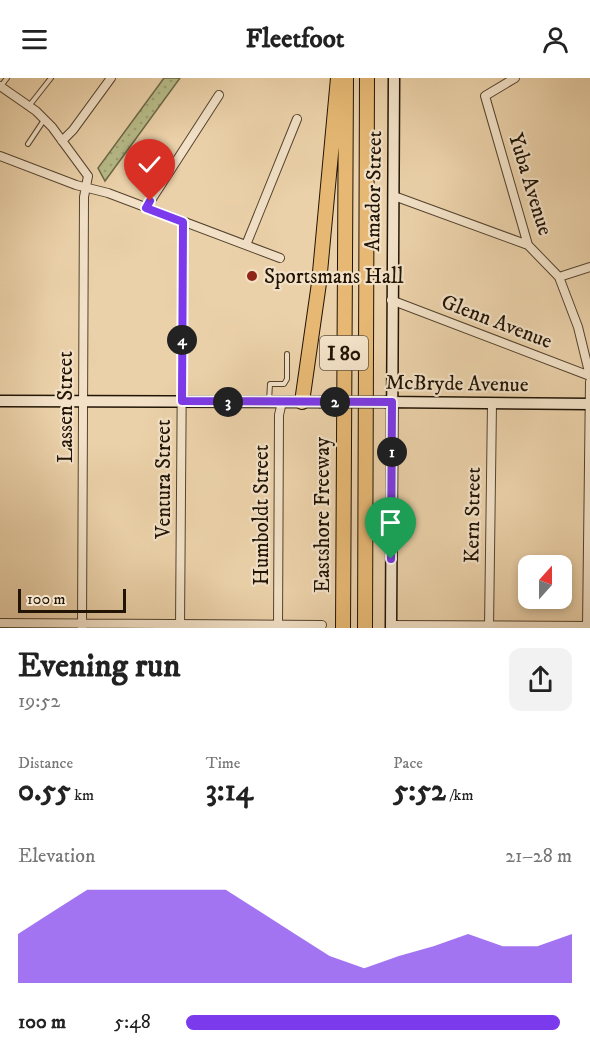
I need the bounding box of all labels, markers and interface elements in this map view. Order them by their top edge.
text: Fleetfoot [246,22,344,56]
icon: menu [18,23,51,56]
icon: person [539,23,572,56]
street label: Amador Street [360,130,388,252]
street label: Yuba Avenue [502,130,558,239]
pin [124,139,175,201]
icon: check [133,148,166,181]
place label: Sportsmans Hall [264,264,404,290]
marker: Sportsmans Hall [245,269,259,283]
street label: Glenn Avenue [438,289,556,355]
pin: 4 [167,325,197,355]
text: 4 [177,330,187,350]
road number: I 80 [320,336,368,370]
street label: Lassen Street [53,351,79,463]
street label: McBryde Avenue [385,370,529,398]
pin: 3 [213,387,243,417]
pin: 2 [320,387,350,417]
text: 3 [225,392,231,412]
text: 2 [331,392,339,412]
street label: Ventura Street [151,419,177,540]
street label: Eastshore Freeway [310,436,336,593]
pin: 1 [377,437,407,467]
text: 1 [389,442,395,462]
street label: Humboldt Street [249,444,275,585]
street label: Kern Street [459,466,487,563]
pin [365,497,416,559]
icon: arrive [374,506,407,539]
north arrow [518,555,572,609]
map controls [518,555,572,609]
scale bar [18,586,126,614]
text: 100 m [27,589,66,609]
text: Evening run [18,646,180,687]
button: share [509,648,572,711]
text: 19:52 [18,689,60,714]
text: Distance [18,753,73,773]
text: Time [206,753,240,773]
text: Pace [393,753,423,773]
text: 0.55 [18,773,71,810]
text: 3:14 [206,773,253,810]
text: 5:52 [393,773,446,810]
text: km [71,785,94,805]
text: /km [446,785,473,805]
text: Elevation [18,844,95,869]
text: 21–28 m [505,844,572,869]
text: 100 m [18,1010,66,1035]
text: 5:48 [114,1010,151,1035]

